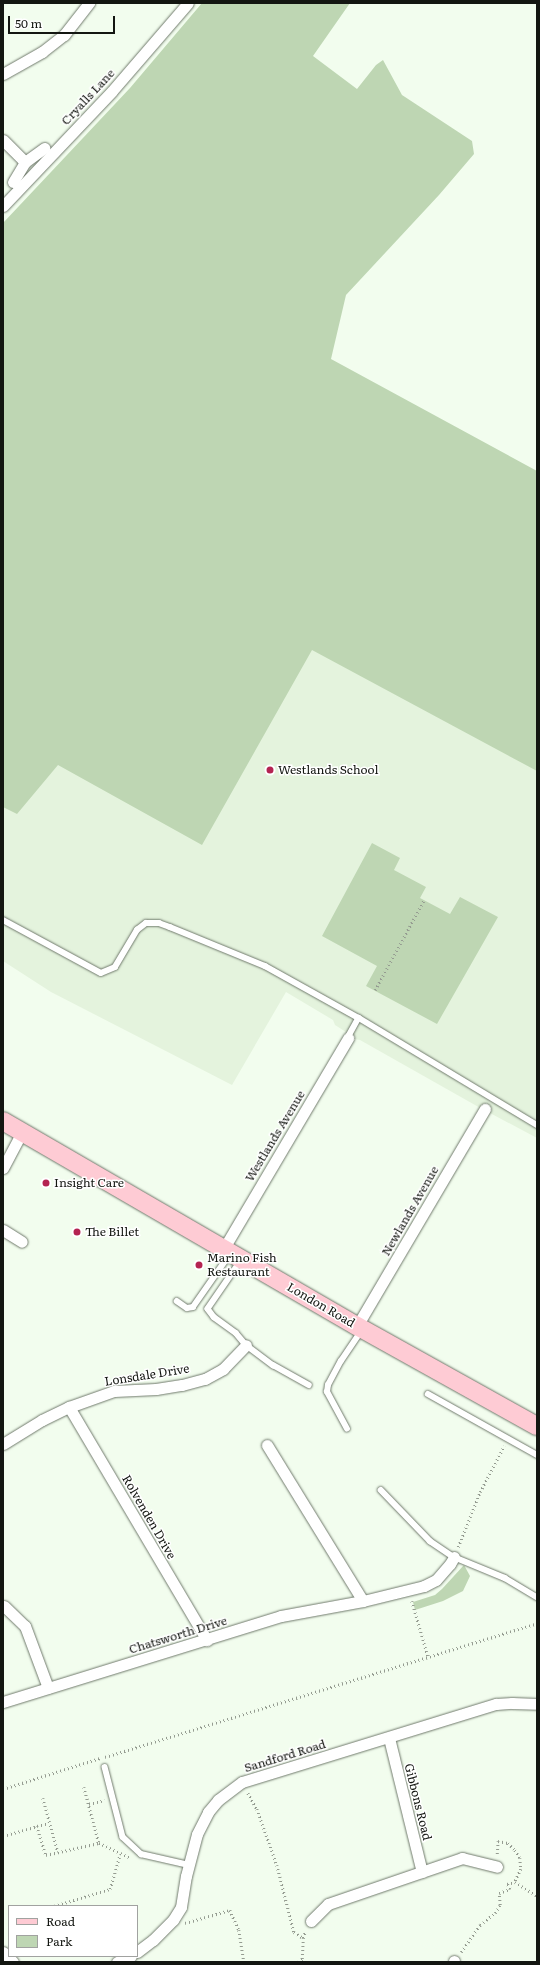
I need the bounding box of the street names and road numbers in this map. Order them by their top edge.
street label: Cryalls Lane [58,66,118,128]
street label: Westlands Avenue [242,1088,308,1184]
street label: Newlands Avenue [378,1164,442,1258]
street label: London Road [284,1280,358,1330]
street label: Lonsdale Drive [104,1361,190,1389]
street label: Rolvenden Drive [119,1472,179,1562]
street label: Chatsworth Drive [127,1613,229,1657]
street label: Sandford Road [243,1737,327,1775]
street label: Gibbons Road [402,1762,434,1842]

